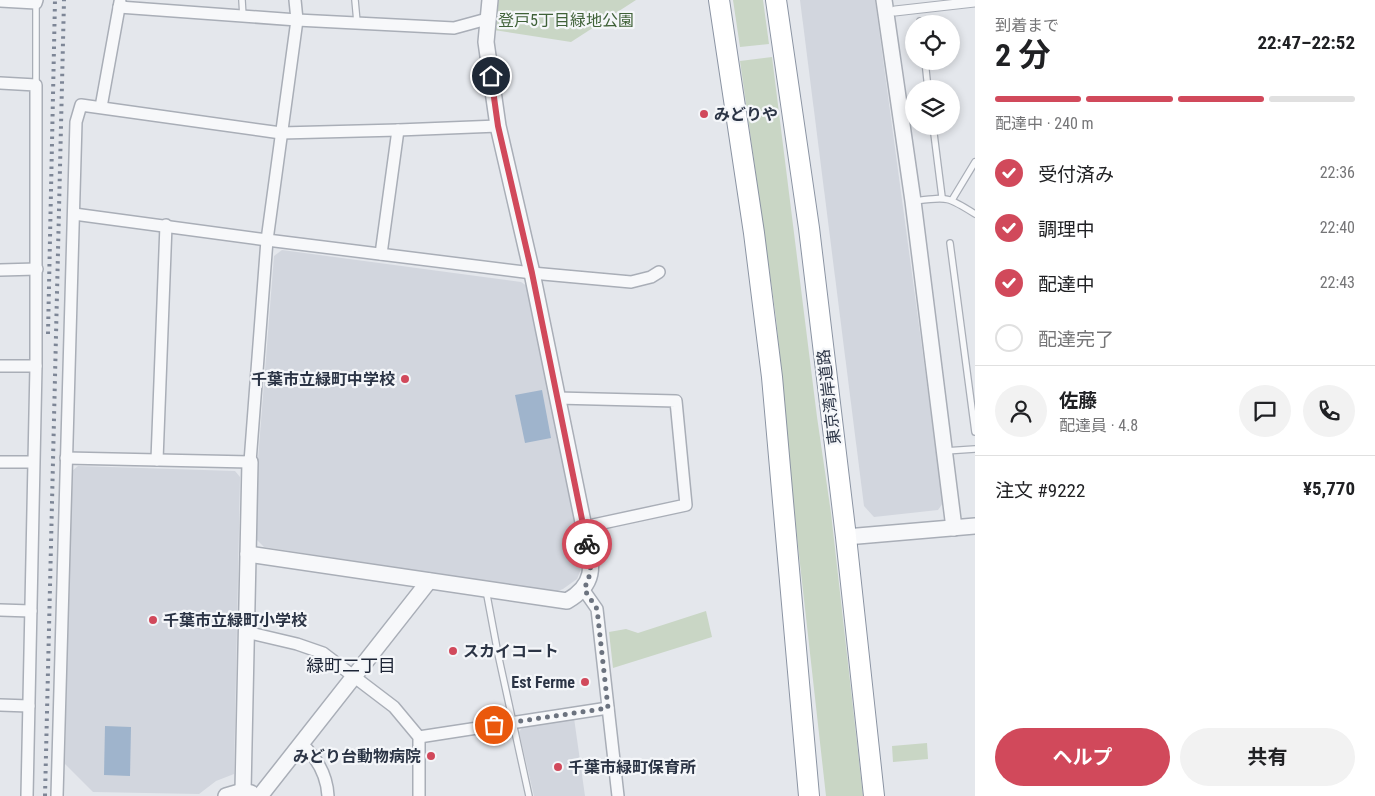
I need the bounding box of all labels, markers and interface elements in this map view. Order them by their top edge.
park label: 登戸5丁目緑地公園 [498,11,634,30]
map controls [905,15,960,135]
button: locate [905,15,960,70]
text: 到着まで [995,16,1059,35]
text: 22:47–22:52 [1257,31,1355,54]
text: 2 分 [995,36,1051,74]
pin [470,55,512,97]
icon: home [477,62,505,90]
button: layers [905,80,960,135]
place label: みどりや [714,105,778,124]
marker: みどりや [698,108,710,120]
text: 配達中 · 240 m [995,114,1094,133]
icon: check [995,159,1023,187]
text: 受付済み [1038,163,1114,186]
text: 22:36 [1320,163,1355,182]
icon: check [995,214,1023,242]
text: 調理中 [1038,218,1095,241]
text: 22:40 [1320,218,1355,237]
icon: check [995,269,1023,297]
text: 配達中 [1038,273,1095,296]
text: 22:43 [1320,273,1355,292]
text: 配達完了 [1038,328,1114,351]
street label: 東京湾岸道路 [814,348,844,446]
place label: 千葉市立緑町中学校 [251,370,395,389]
marker: 千葉市立緑町中学校 [399,373,411,385]
button: person [995,385,1047,437]
button: chat [1239,385,1291,437]
button: phone [1303,385,1355,437]
text: 佐藤 [1059,389,1097,412]
text: 配達員 · 4.8 [1059,416,1138,435]
text: ¥5,770 [1303,477,1355,500]
text: 注文 #9222 [995,479,1085,502]
courier [562,519,612,569]
icon: bike [573,530,601,558]
place label: 千葉市立緑町小学校 [163,611,307,630]
marker: 千葉市立緑町小学校 [147,614,159,626]
place label: スカイコート [463,642,559,661]
marker: スカイコート [447,645,459,657]
district label: 緑町二丁目 [306,655,396,676]
place label: Est Ferme [511,673,575,692]
marker: Est Ferme [579,676,591,688]
pin [473,704,515,746]
icon: bag [480,711,508,739]
button: ヘルプ [995,728,1170,786]
button: 共有 [1180,728,1355,786]
place label: みどり台動物病院 [293,747,421,766]
marker: みどり台動物病院 [425,750,437,762]
place label: 千葉市緑町保育所 [568,758,696,777]
marker: 千葉市緑町保育所 [552,761,564,773]

